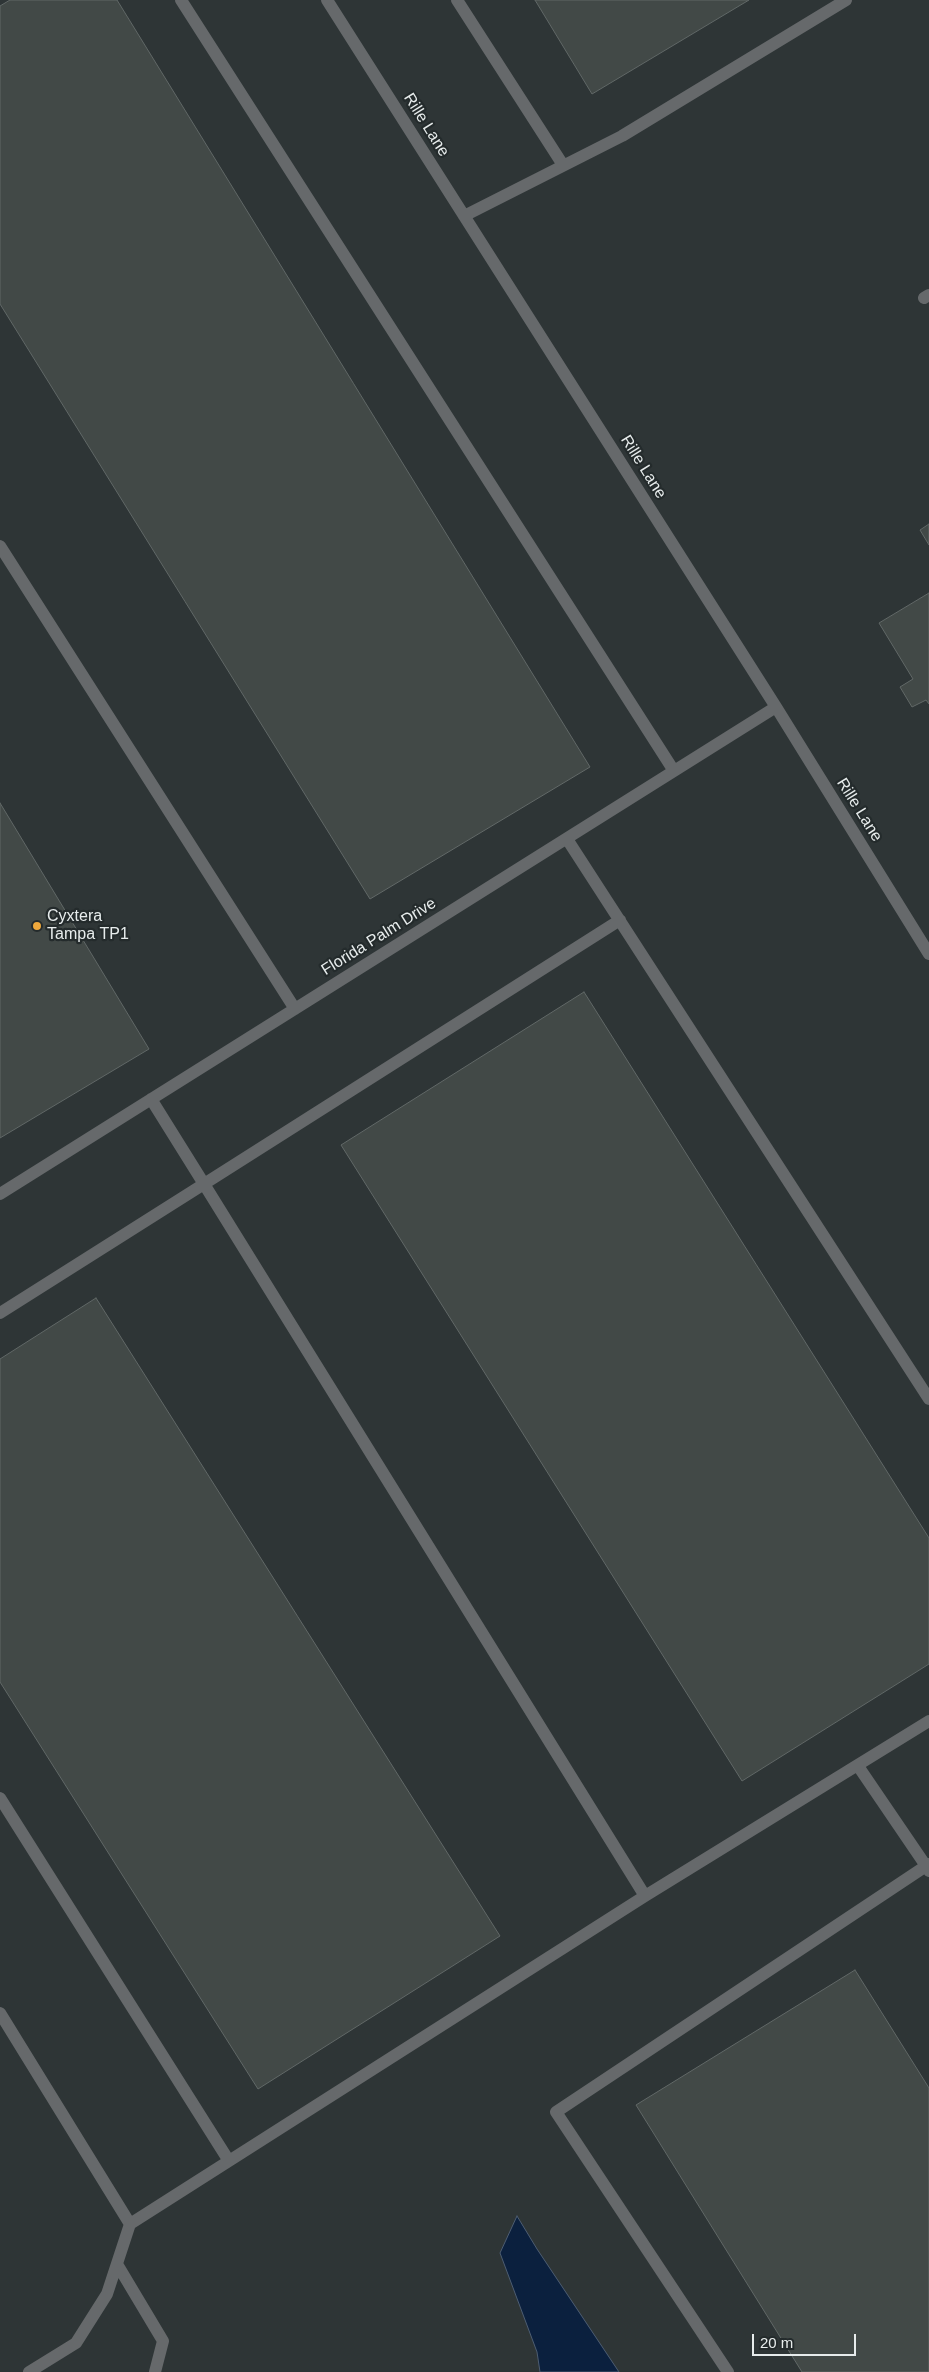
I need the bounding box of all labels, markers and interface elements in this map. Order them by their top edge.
street label: Rille Lane [399,90,453,160]
street label: Rille Lane [616,432,670,502]
street label: Rille Lane [832,775,886,845]
street label: Florida Palm Drive [318,894,440,980]
place label: Cyxtera Tampa TP1 [47,907,129,945]
marker: Cyxtera Tampa TP1 [31,920,43,932]
scale bar [754,2324,858,2356]
text: 20 m [760,2334,793,2351]

